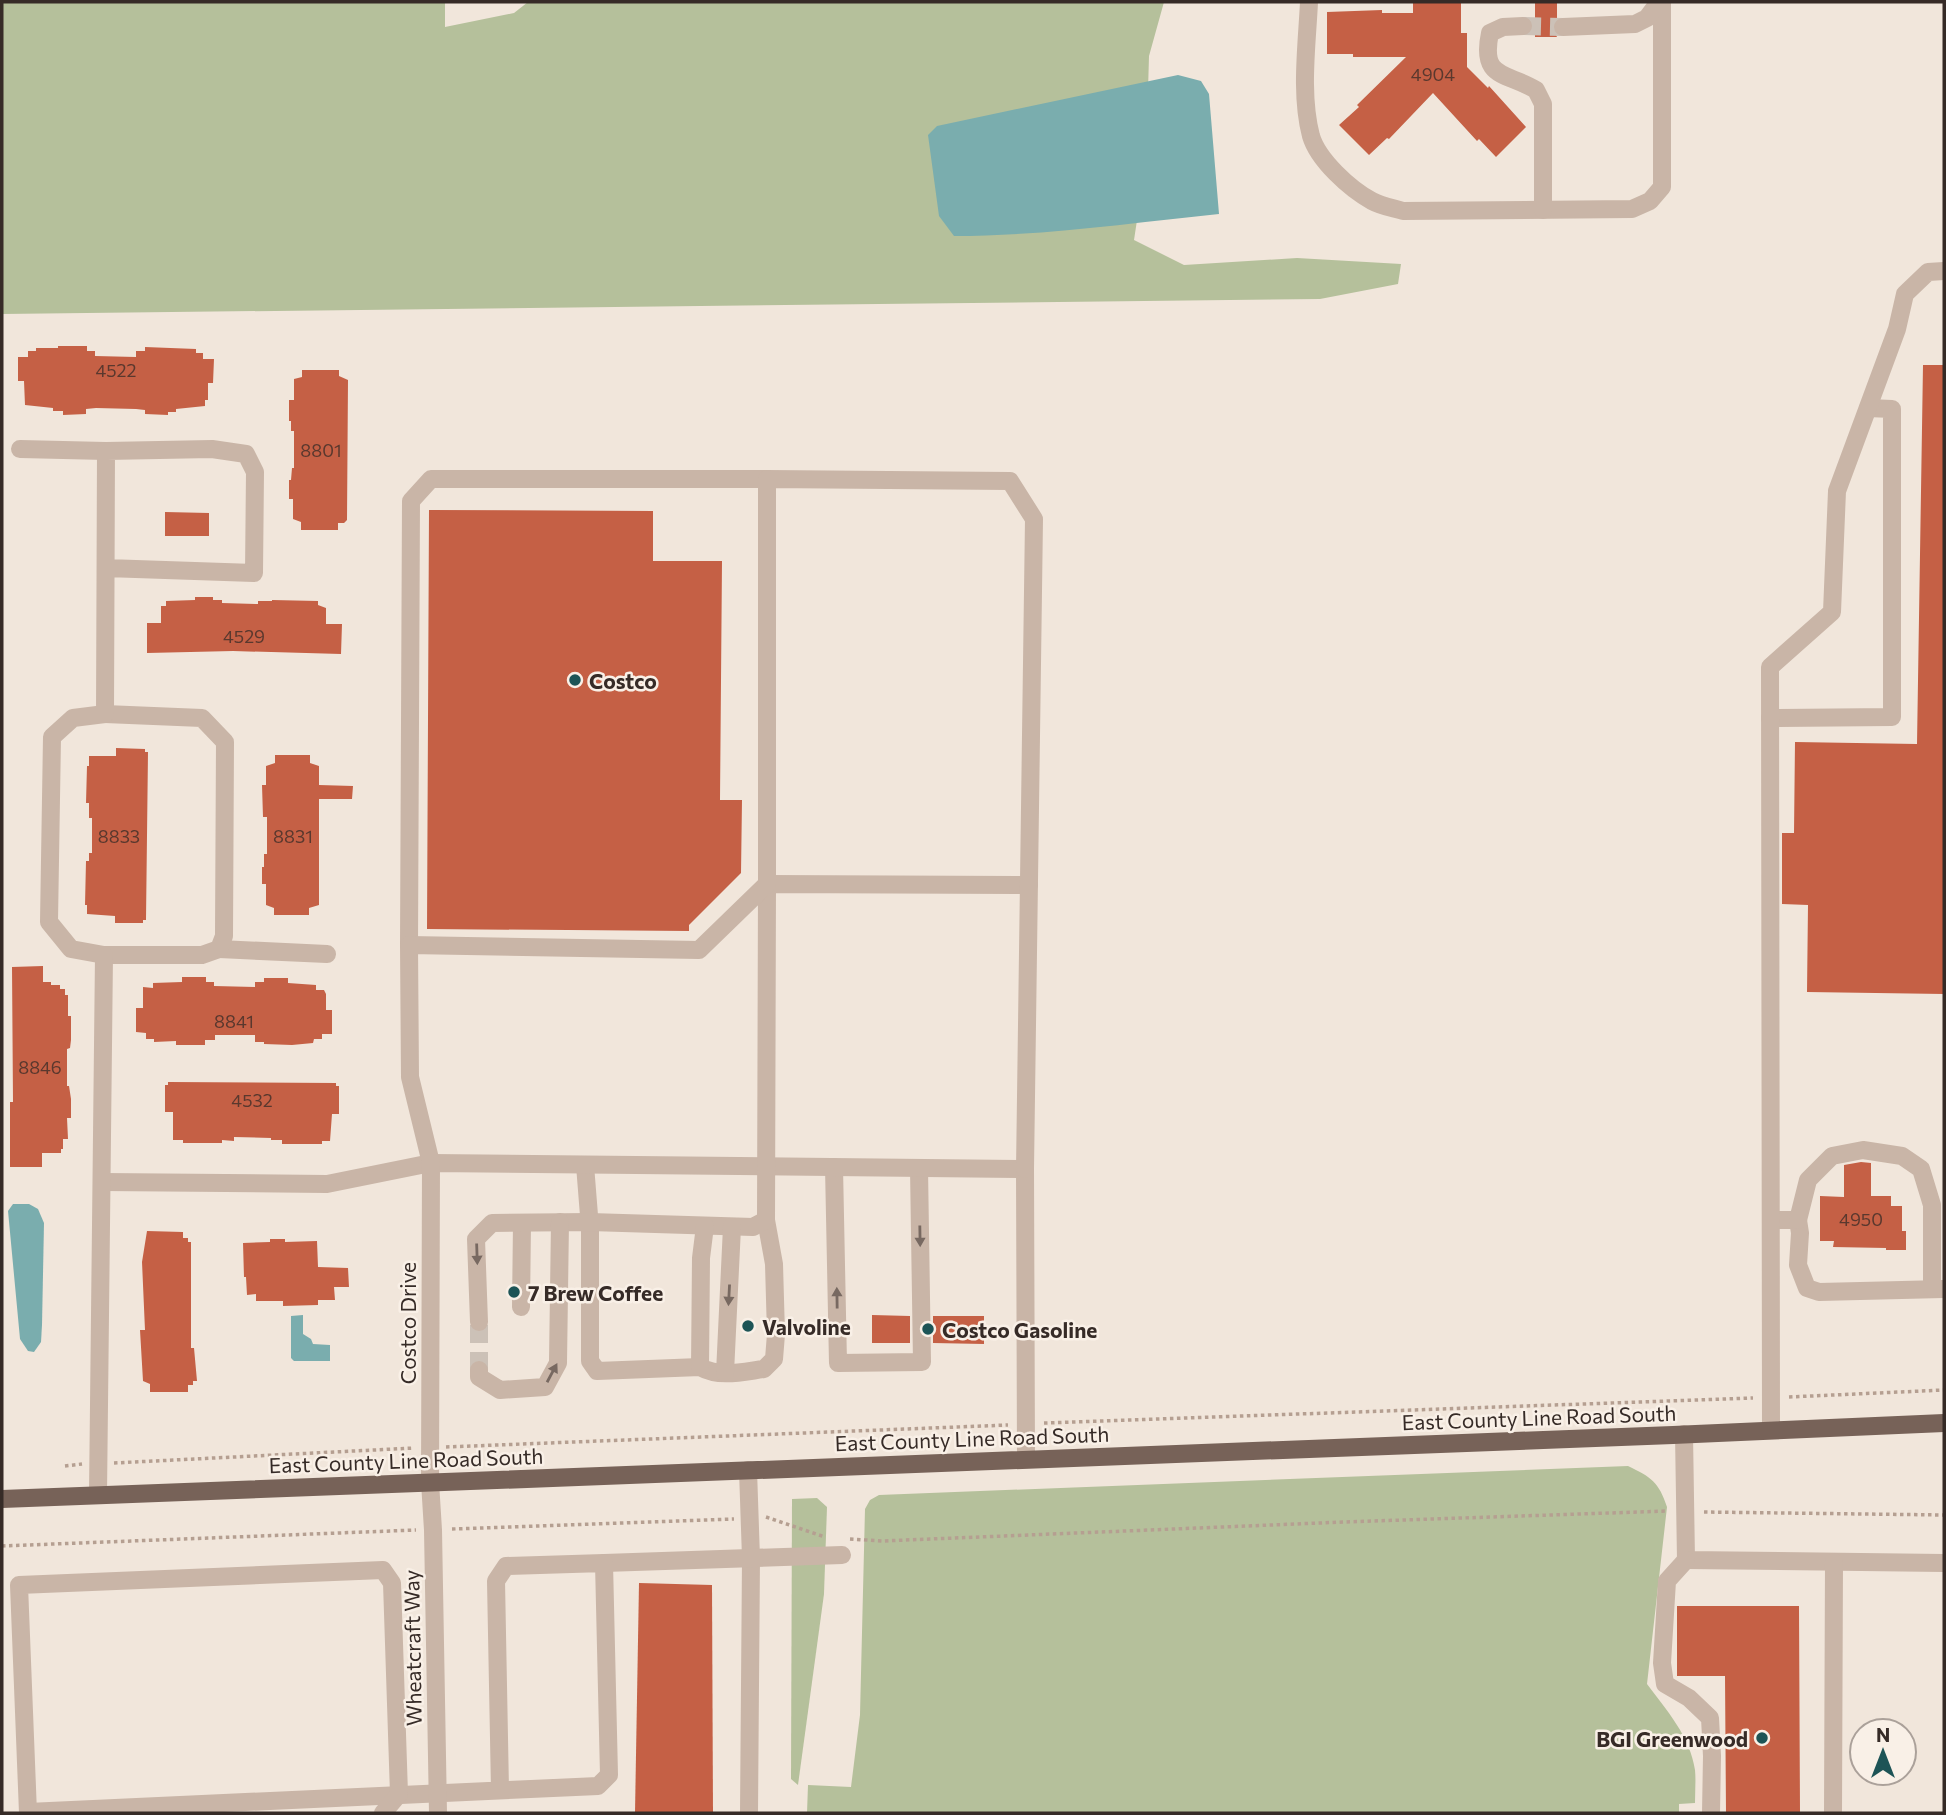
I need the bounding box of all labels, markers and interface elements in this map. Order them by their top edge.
house number: 4904 [1411,63,1455,85]
house number: 4522 [95,359,137,381]
house number: 8801 [300,439,342,461]
house number: 4529 [223,625,265,647]
place label: Costco [589,668,657,693]
marker: Costco [567,672,583,688]
house number: 8833 [98,825,140,847]
house number: 8831 [273,825,313,847]
house number: 8841 [214,1010,254,1032]
house number: 8846 [18,1056,62,1078]
house number: 4532 [231,1089,273,1111]
house number: 4950 [1839,1208,1883,1230]
one-way arrow [914,1225,926,1247]
one-way arrow [471,1243,482,1265]
street label: Costco Drive [395,1262,420,1384]
place label: 7 Brew Coffee [528,1280,663,1305]
marker: 7 Brew Coffee [506,1284,522,1300]
one-way arrow [723,1284,734,1306]
one-way arrow [831,1286,842,1308]
place label: Valvoline [762,1314,851,1339]
place label: Costco Gasoline [942,1317,1097,1342]
marker: Valvoline [740,1318,756,1334]
marker: Costco Gasoline [920,1321,936,1337]
one-way arrow [546,1362,558,1382]
street label: East County Line Road South [1401,1400,1677,1434]
street label: East County Line Road South [834,1421,1110,1455]
street label: East County Line Road South [268,1443,544,1477]
street label: Wheatcraft Way [398,1569,426,1726]
north arrow [1848,1717,1918,1787]
text: N [1876,1723,1890,1746]
place label: BGI Greenwood [1596,1726,1748,1751]
marker: BGI Greenwood [1754,1730,1770,1746]

